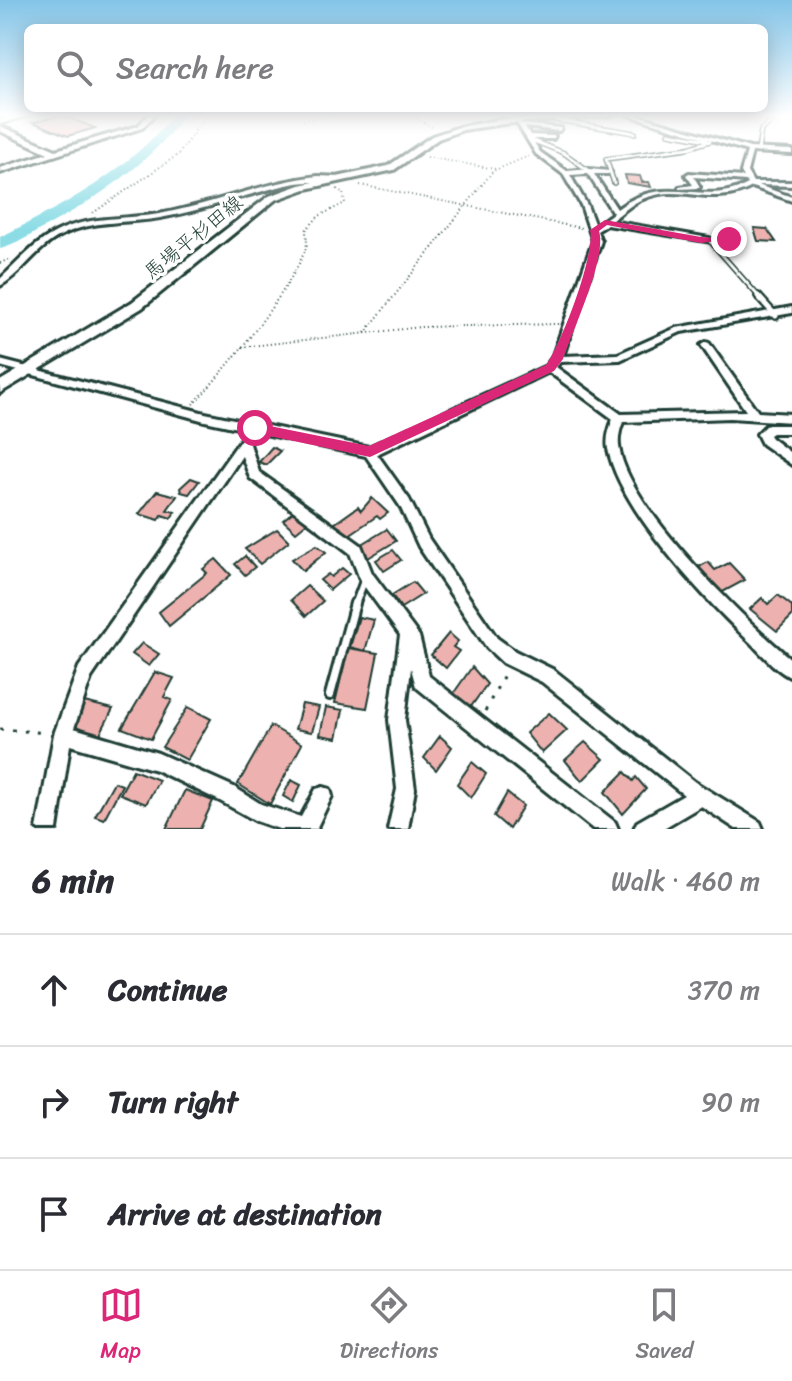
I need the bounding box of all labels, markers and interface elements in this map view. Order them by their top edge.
search box [24,24,768,112]
text: Search here [116,41,274,95]
icon: search [52,46,96,90]
street label: 馬場平杉田線 [136,186,251,289]
route end [711,221,747,257]
route start [237,410,273,446]
text: 6 min [32,851,114,911]
text: Walk · 460 m [611,858,760,904]
text: Continue [108,963,227,1017]
text: 370 m [688,967,760,1013]
icon: ahead [32,968,76,1012]
text: Turn right [108,1075,238,1129]
text: 90 m [701,1079,760,1125]
icon: right [32,1080,76,1124]
text: Arrive at destination [108,1187,382,1241]
icon: arrive [32,1192,76,1236]
tab: Map [99,1283,143,1370]
tab: Directions [340,1283,438,1370]
tab: Saved [635,1283,693,1370]

